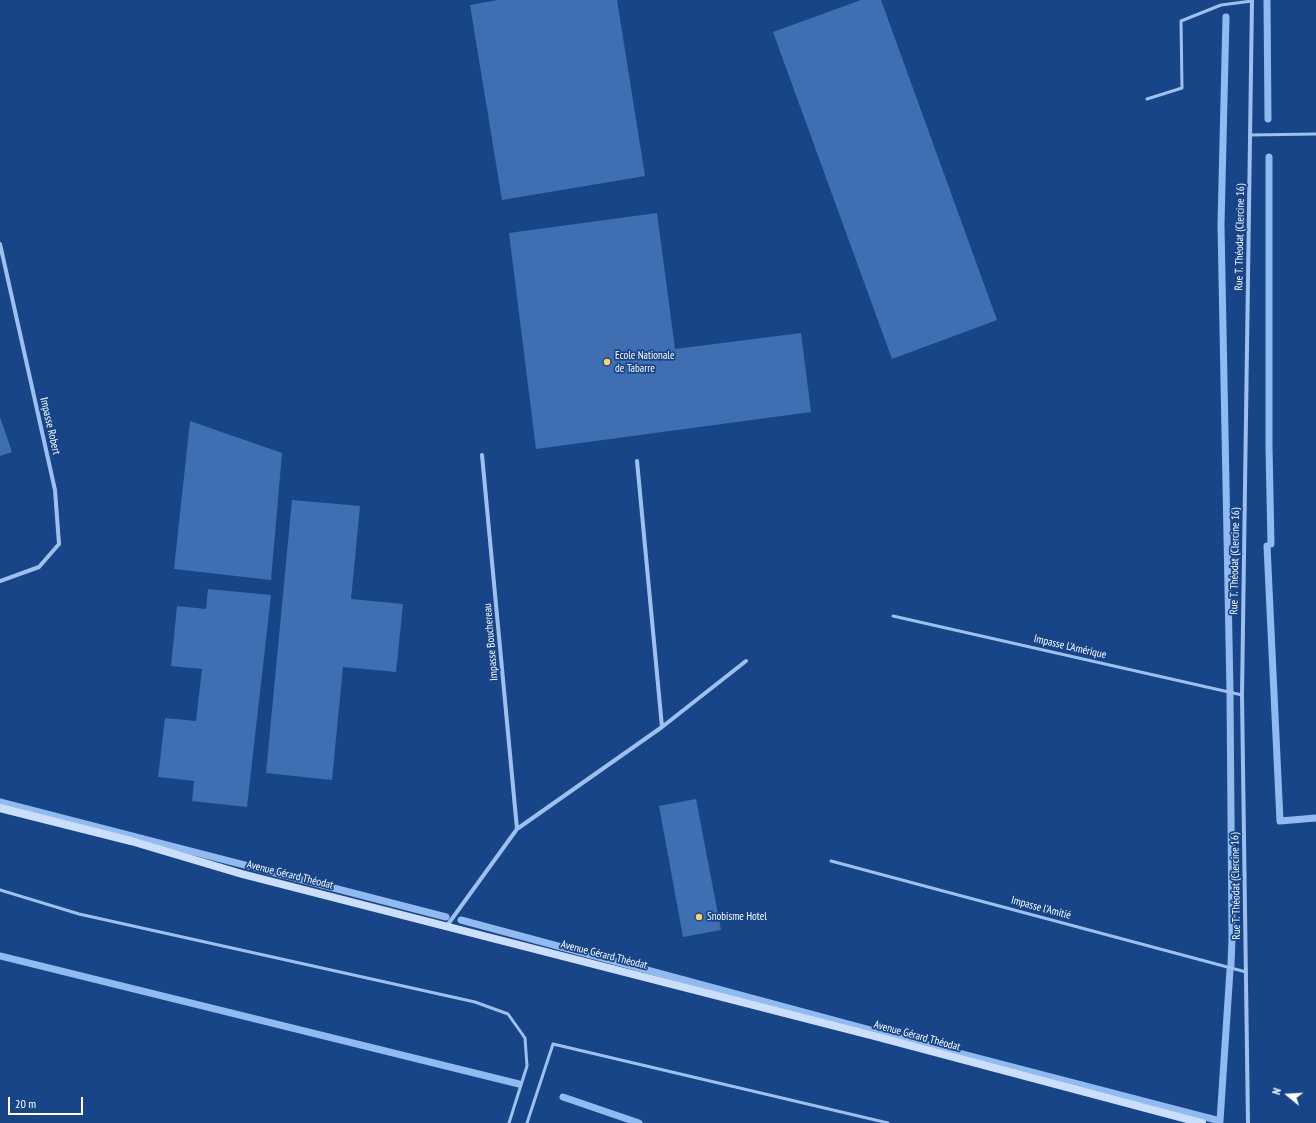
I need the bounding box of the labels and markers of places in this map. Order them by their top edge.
place label: Ecole Nationale de Tabarre [615,349,674,375]
marker: Ecole Nationale de Tabarre [602,357,612,367]
place label: Snobisme Hotel [707,910,767,924]
marker: Snobisme Hotel [694,912,704,922]

